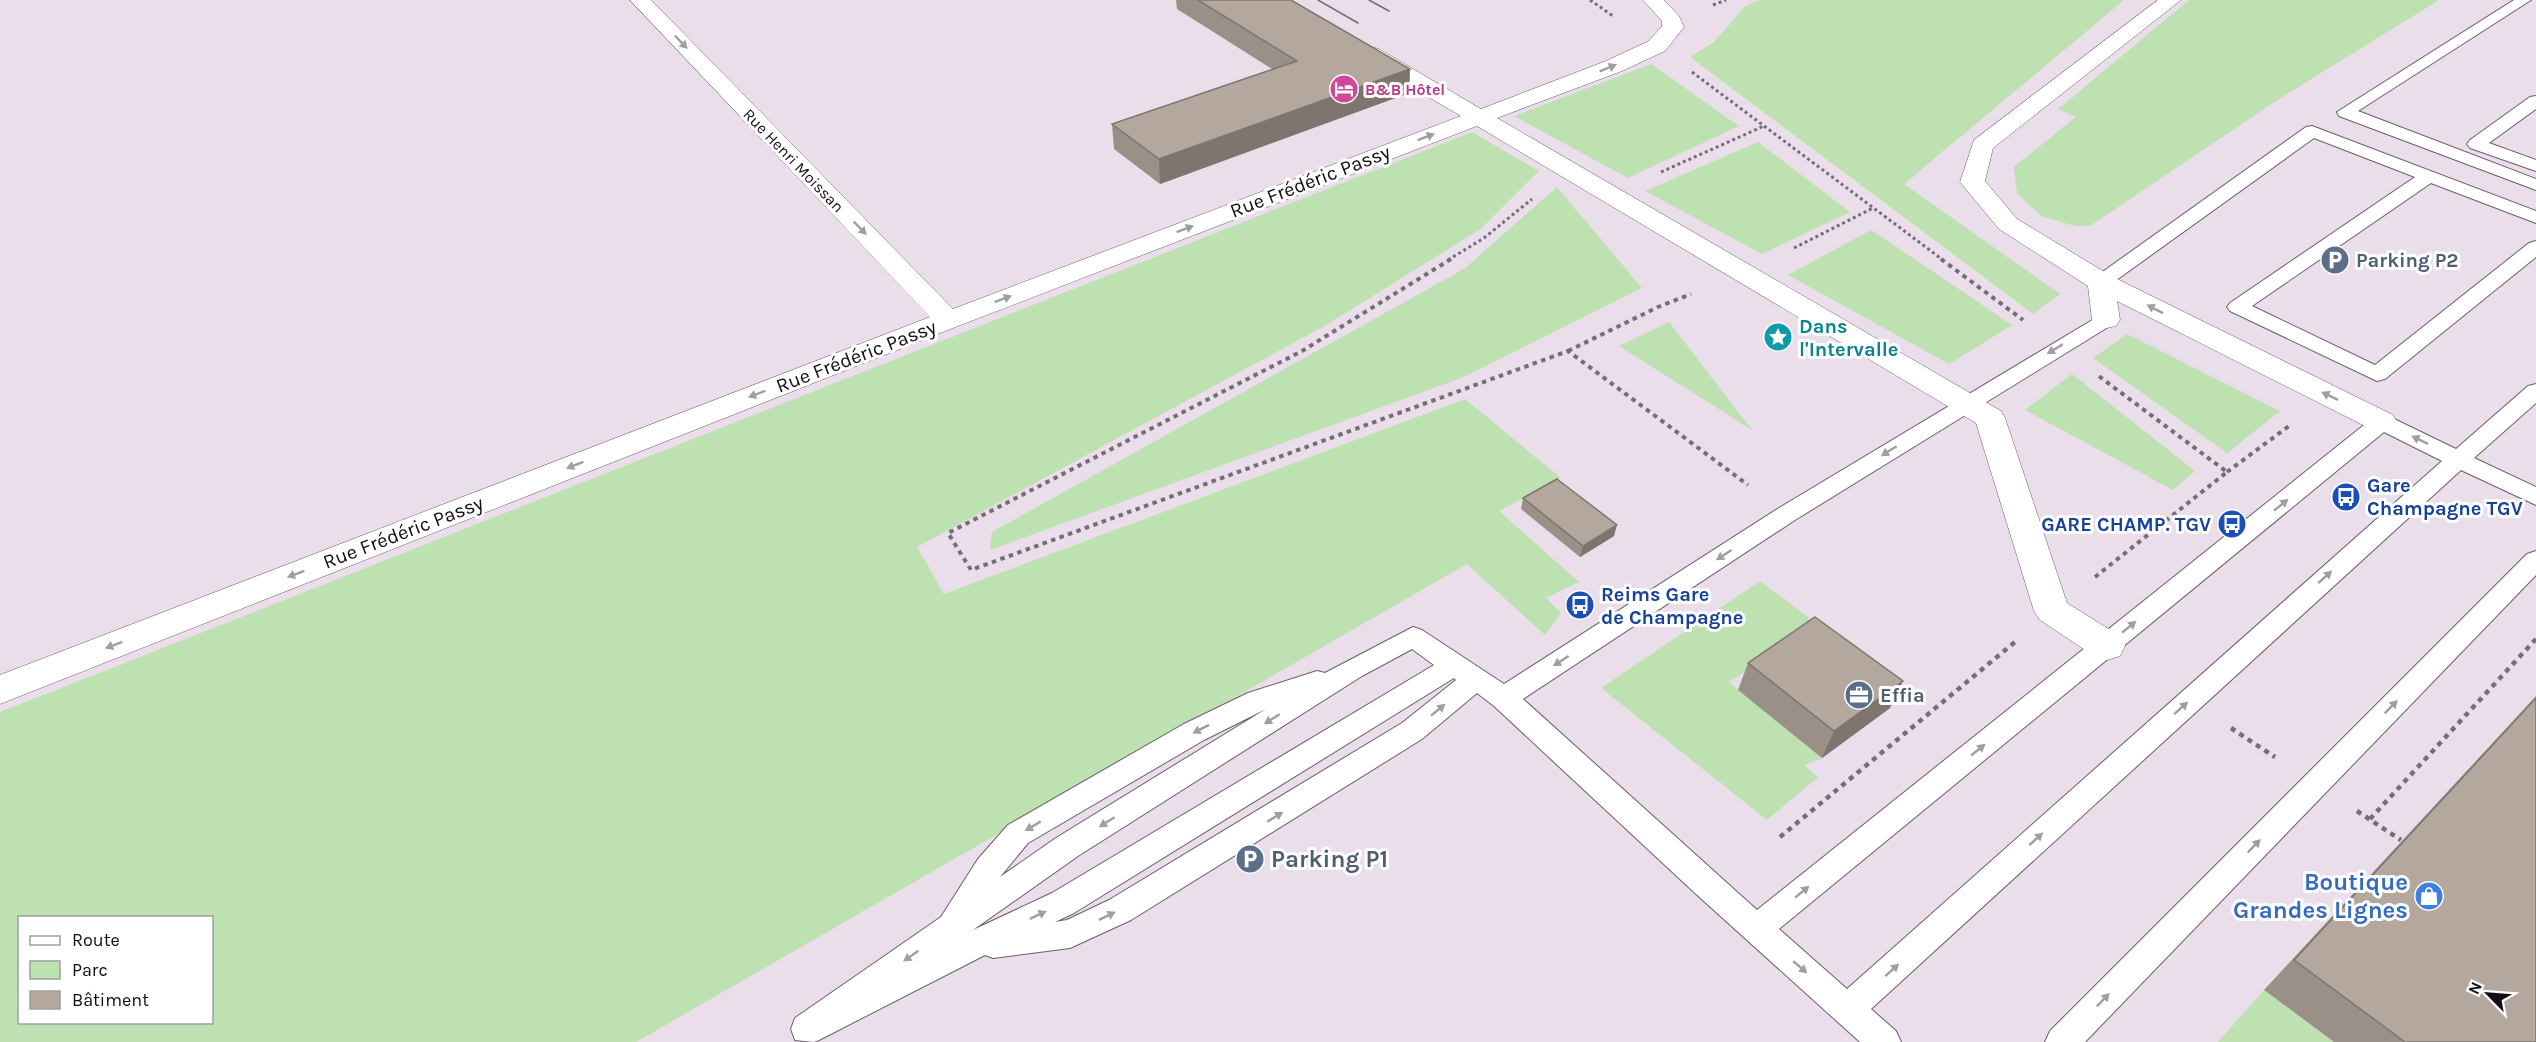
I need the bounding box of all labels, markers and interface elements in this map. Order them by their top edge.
one-way arrow [674,35,688,50]
one-way arrow [1600,63,1618,73]
hotel icon: B&B Hôtel [1328,73,1360,105]
place label: B&B Hôtel [1365,80,1445,99]
street label: Rue Henri Moissan [739,105,848,216]
one-way arrow [1417,132,1435,141]
street label: Rue Frédéric Passy [1227,140,1394,223]
one-way arrow [853,220,867,235]
one-way arrow [1176,224,1194,233]
parking icon: Parking P2 [2319,244,2351,276]
place label: Parking P2 [2356,249,2458,272]
one-way arrow [994,293,1012,303]
one-way arrow [2147,304,2164,314]
street label: Rue Frédéric Passy [773,315,940,398]
place label: Dans l'Intervalle [1799,315,1898,361]
place icon: Dans l'Intervalle [1762,321,1794,353]
one-way arrow [2046,344,2063,354]
one-way arrow [748,390,766,399]
one-way arrow [2321,392,2338,401]
one-way arrow [2411,436,2429,446]
one-way arrow [1881,446,1897,457]
one-way arrow [566,461,584,470]
place label: Gare Champagne TGV [2367,474,2523,520]
bus stop icon: Gare Champagne TGV [2330,481,2362,513]
street label: Rue Frédéric Passy [320,491,487,574]
one-way arrow [2273,498,2289,511]
bus stop icon: GARE CHAMP. TGV [2216,508,2248,540]
place label: GARE CHAMP. TGV [2041,513,2211,536]
one-way arrow [1716,549,1732,560]
one-way arrow [286,570,304,580]
one-way arrow [2317,571,2332,584]
place label: Reims Gare de Champagne [1601,583,1743,629]
bus stop icon: Reims Gare de Champagne [1564,589,1596,621]
one-way arrow [2121,621,2137,634]
one-way arrow [105,641,123,650]
one-way arrow [1552,656,1569,667]
office icon: Effia [1843,679,1875,711]
place label: Effia [1880,684,1925,707]
one-way arrow [2173,701,2188,715]
one-way arrow [2384,701,2398,715]
one-way arrow [1430,703,1446,716]
one-way arrow [1264,714,1281,725]
one-way arrow [1193,724,1210,733]
one-way arrow [1970,744,1986,757]
one-way arrow [1267,811,1283,822]
one-way arrow [1099,817,1115,828]
one-way arrow [1024,821,1041,831]
one-way arrow [2028,833,2043,846]
one-way arrow [2247,840,2261,854]
parking icon: Parking P1 [1234,843,1266,875]
place label: Parking P1 [1271,845,1388,873]
place label: Boutique Grandes Lignes [2233,868,2408,924]
shop icon: Boutique Grandes Lignes [2413,880,2445,912]
one-way arrow [1794,887,1809,899]
one-way arrow [1029,910,1046,919]
one-way arrow [1099,912,1116,921]
legend [18,916,213,1024]
text: Route [72,929,120,951]
one-way arrow [904,950,920,962]
text: Parc [72,959,108,981]
one-way arrow [1792,960,1807,973]
one-way arrow [1884,964,1899,977]
north arrow [2458,964,2518,1024]
text: N [2464,979,2486,997]
text: Bâtiment [72,989,149,1011]
one-way arrow [2096,993,2110,1008]

